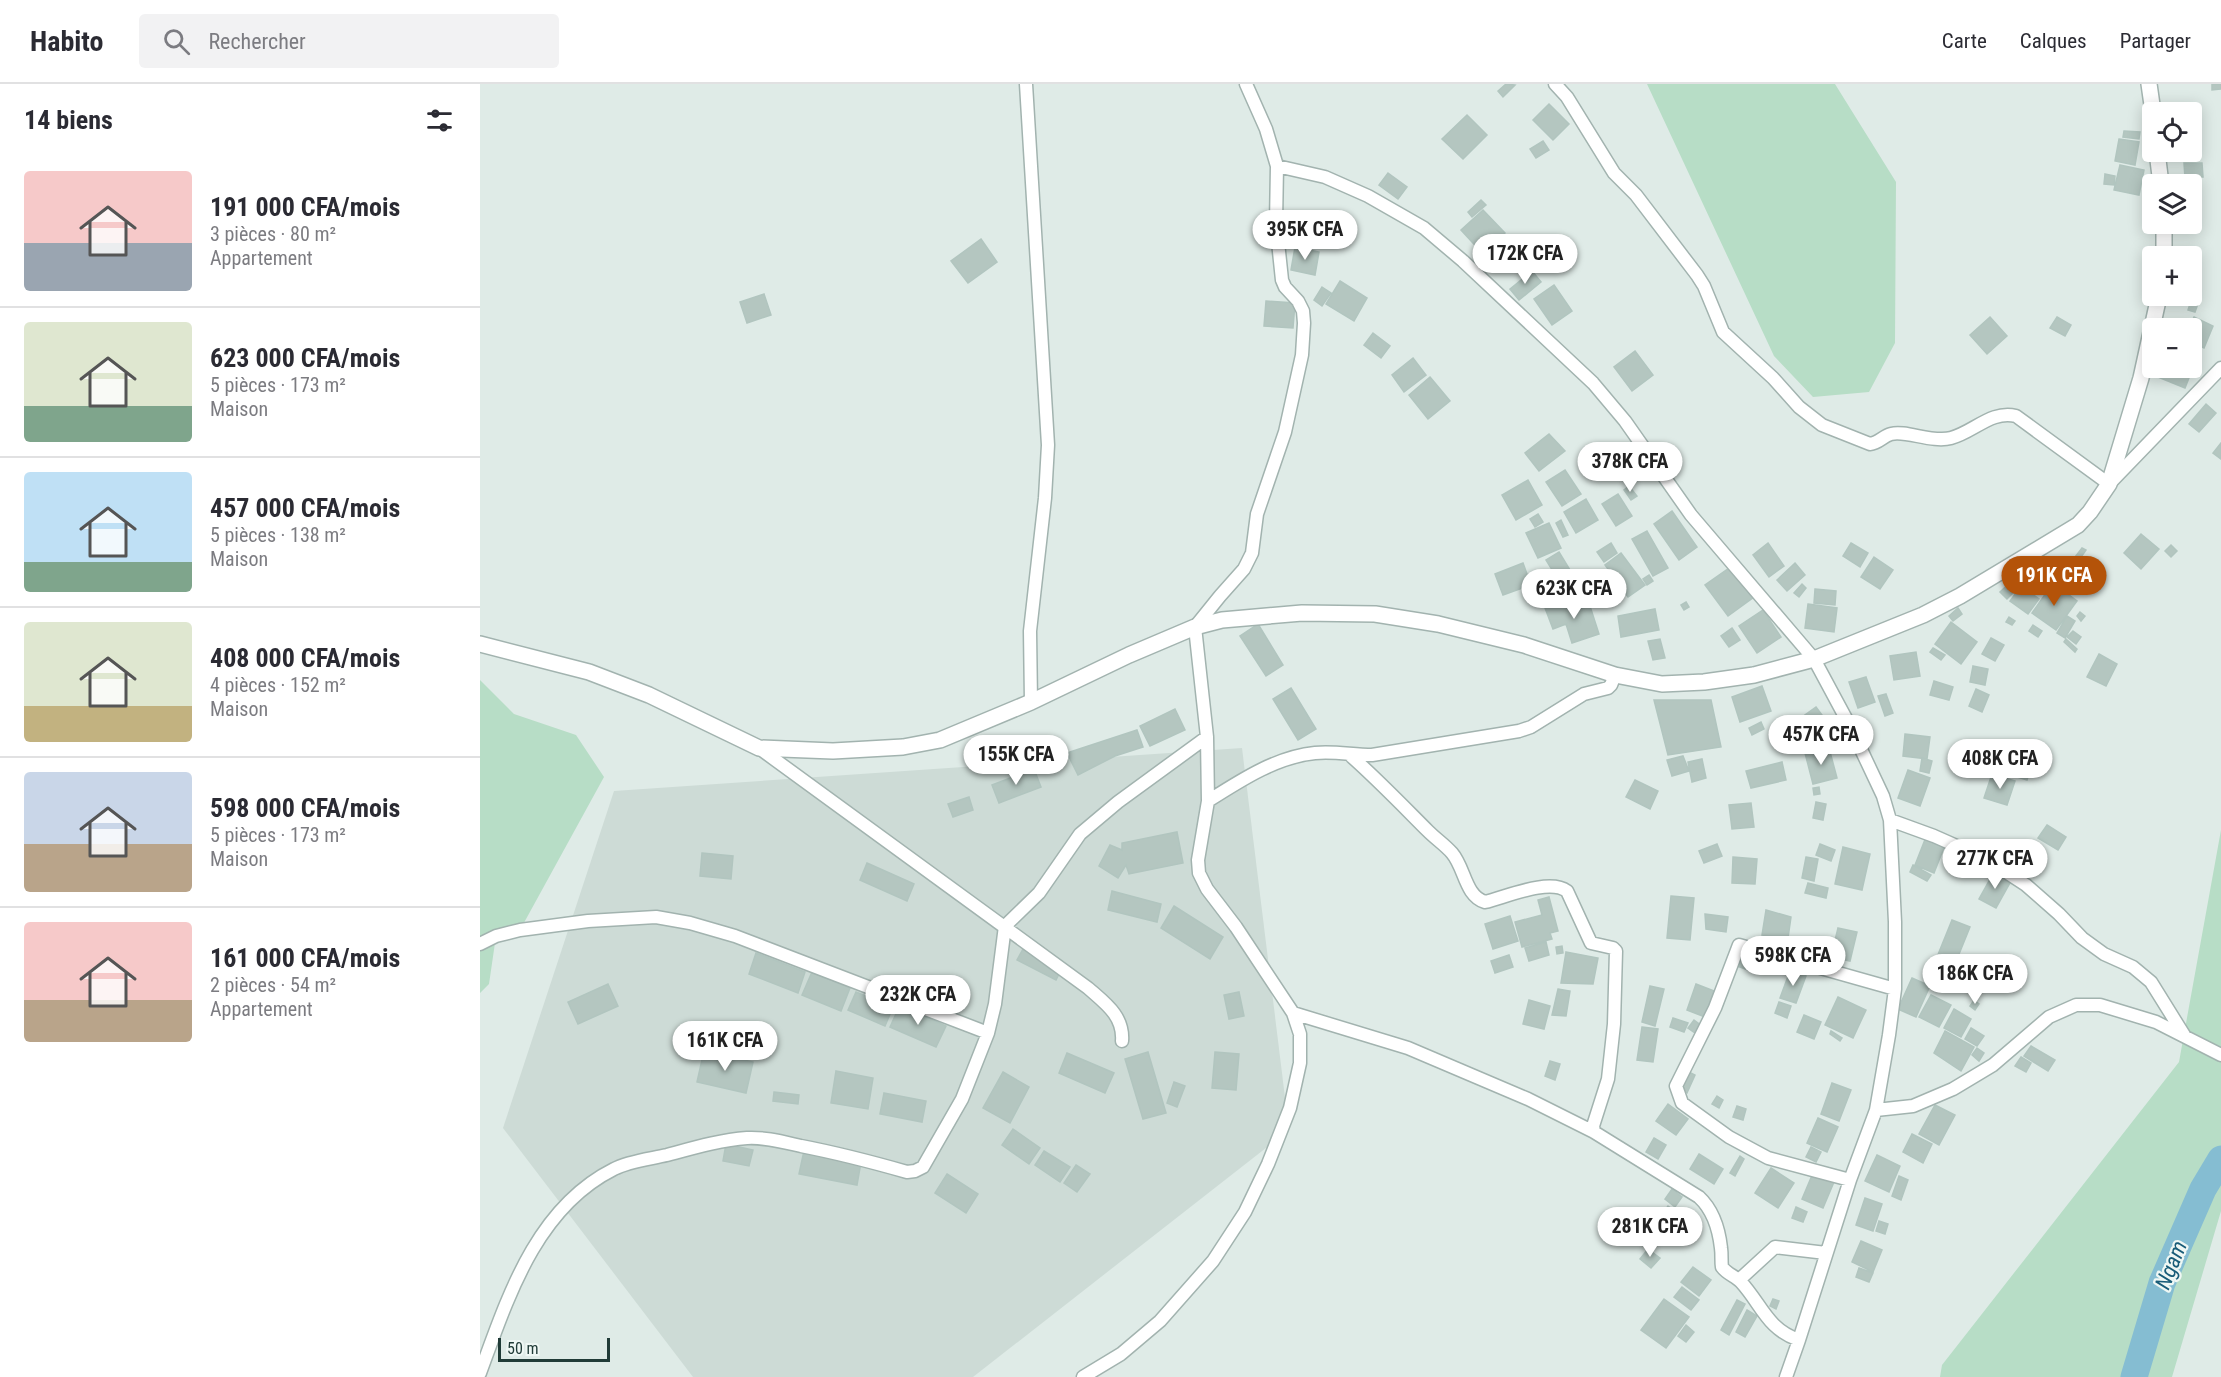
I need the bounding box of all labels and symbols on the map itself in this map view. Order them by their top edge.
pin: 395K CFA [1243,210,1367,261]
pin: 172K CFA [1463,234,1587,285]
pin: 378K CFA [1568,442,1692,493]
pin: 191K CFA [1992,556,2116,607]
pin: 623K CFA [1512,569,1636,620]
pin: 457K CFA [1759,715,1883,766]
pin: 155K CFA [954,735,1078,786]
pin: 408K CFA [1938,739,2062,790]
pin: 277K CFA [1933,839,2057,890]
pin: 598K CFA [1731,936,1855,987]
pin: 186K CFA [1913,954,2037,1005]
pin: 232K CFA [856,975,980,1026]
pin: 161K CFA [663,1021,787,1072]
pin: 281K CFA [1588,1207,1712,1258]
water label: Ngam [2150,1237,2192,1293]
scale bar [498,1335,610,1362]

